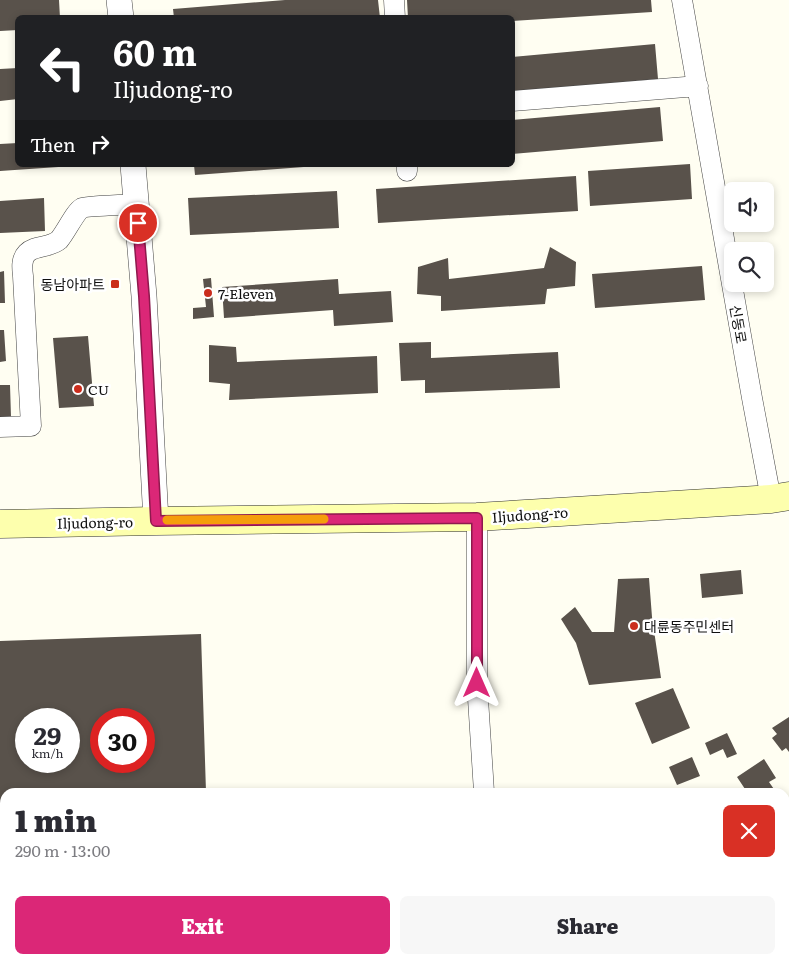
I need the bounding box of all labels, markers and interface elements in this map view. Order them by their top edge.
text: 60 m [113,25,197,77]
icon: left [30,35,95,100]
text: Iljudong-ro [113,72,233,105]
text: Then [30,130,76,158]
icon: right [86,130,114,158]
map controls [724,182,774,292]
button: sound [724,182,774,232]
pin [117,202,159,244]
icon: arrive [124,209,152,237]
button: search [724,242,774,292]
place label: 동남아파트 [41,274,105,294]
marker: 동남아파트 [109,278,121,290]
place label: 7-Eleven [218,283,274,303]
marker: 7-Eleven [202,287,214,299]
street label: 신동로 [726,303,752,345]
place label: CU [88,379,109,399]
marker: CU [72,383,84,395]
street label: Iljudong-ro [491,501,569,527]
street label: Iljudong-ro [57,511,133,533]
place label: 대륜동주민센터 [644,616,734,636]
marker: 대륜동주민센터 [628,620,640,632]
position arrow [450,656,502,708]
speed limit sign: 30 [90,708,155,773]
text: 29 [34,716,61,753]
text: km/h [32,744,63,762]
text: 1 min [15,797,97,841]
button: close [723,805,775,857]
text: 290 m · 13:00 [15,838,110,862]
button: Exit [15,896,390,954]
button: Share [400,896,775,954]

